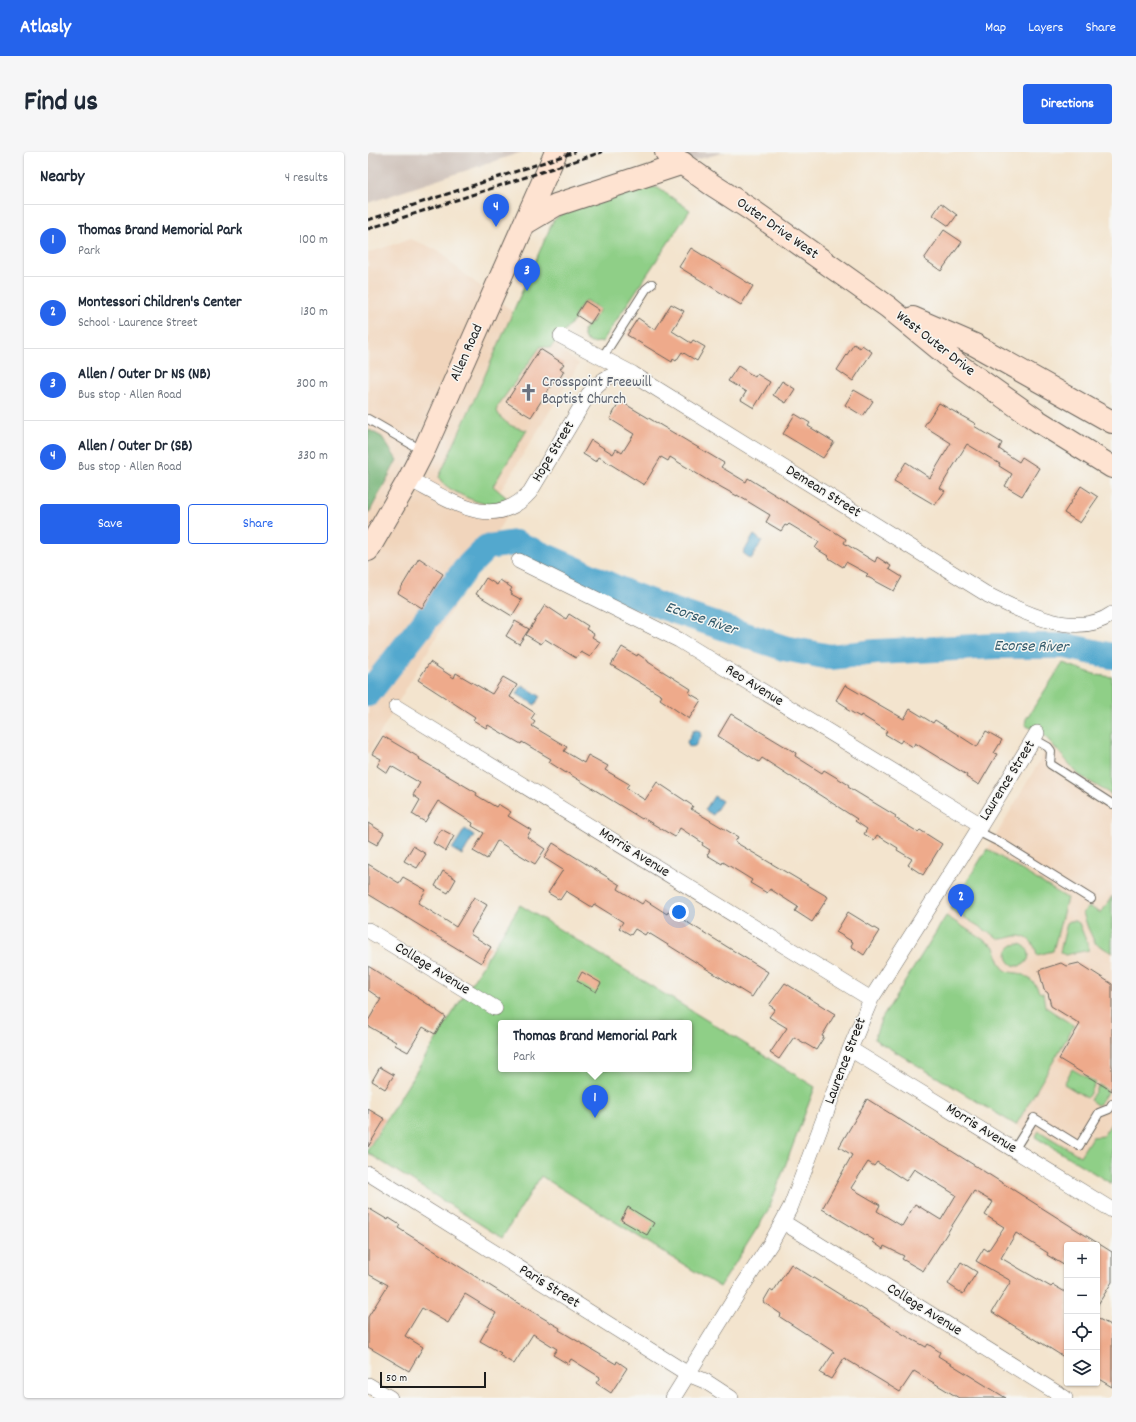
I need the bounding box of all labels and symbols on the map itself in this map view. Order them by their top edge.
street label: Outer Drive West [732,193,823,266]
pin: 4 [483,194,509,227]
pin: 3 [514,258,540,291]
street label: West Outer Drive [891,306,980,382]
street label: Allen Road [445,321,489,385]
place label: Crosspoint Freewill Baptist Church [542,372,652,411]
church icon: Crosspoint Freewill Baptist Church [519,382,539,402]
street label: Hope Street [527,417,581,487]
street label: Demean Street [781,460,865,524]
water label: Ecorse River [662,596,742,643]
water label: Ecorse River [994,635,1071,659]
street label: Reo Avenue [721,659,788,713]
street label: Laurence Street [974,736,1042,826]
street label: Morris Avenue [594,822,674,884]
pin: 2 [948,884,974,917]
your location [669,902,689,922]
street label: College Avenue [390,937,474,1001]
street label: Laurence Street [819,1014,873,1108]
pin: 1 [582,1085,608,1118]
street label: Morris Avenue [941,1098,1021,1160]
street label: Paris Street [514,1260,584,1315]
street label: College Avenue [882,1278,966,1342]
scale bar [380,1370,486,1389]

